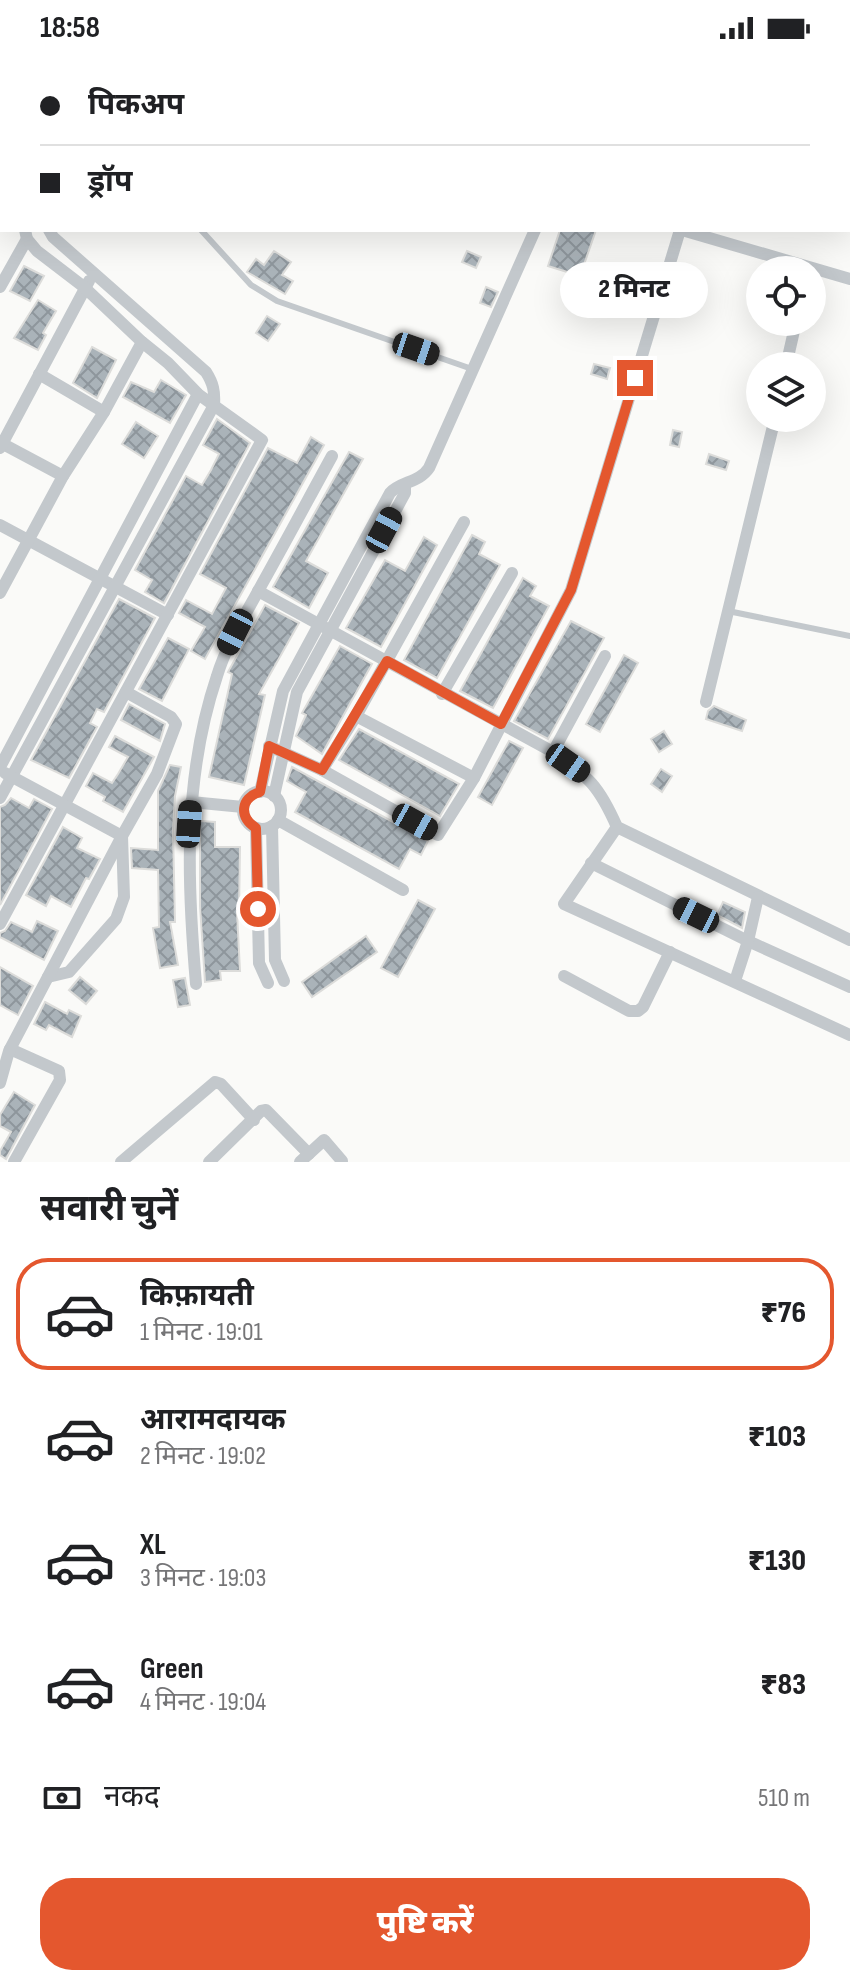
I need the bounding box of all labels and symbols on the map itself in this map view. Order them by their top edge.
callout: 2 मिनट [561,262,709,318]
car [389,330,443,368]
route end [617,360,653,396]
car [362,503,406,557]
car [213,605,257,659]
car [541,739,595,787]
car [175,799,203,849]
car [388,800,442,844]
route start [240,891,276,927]
car [669,894,723,936]

